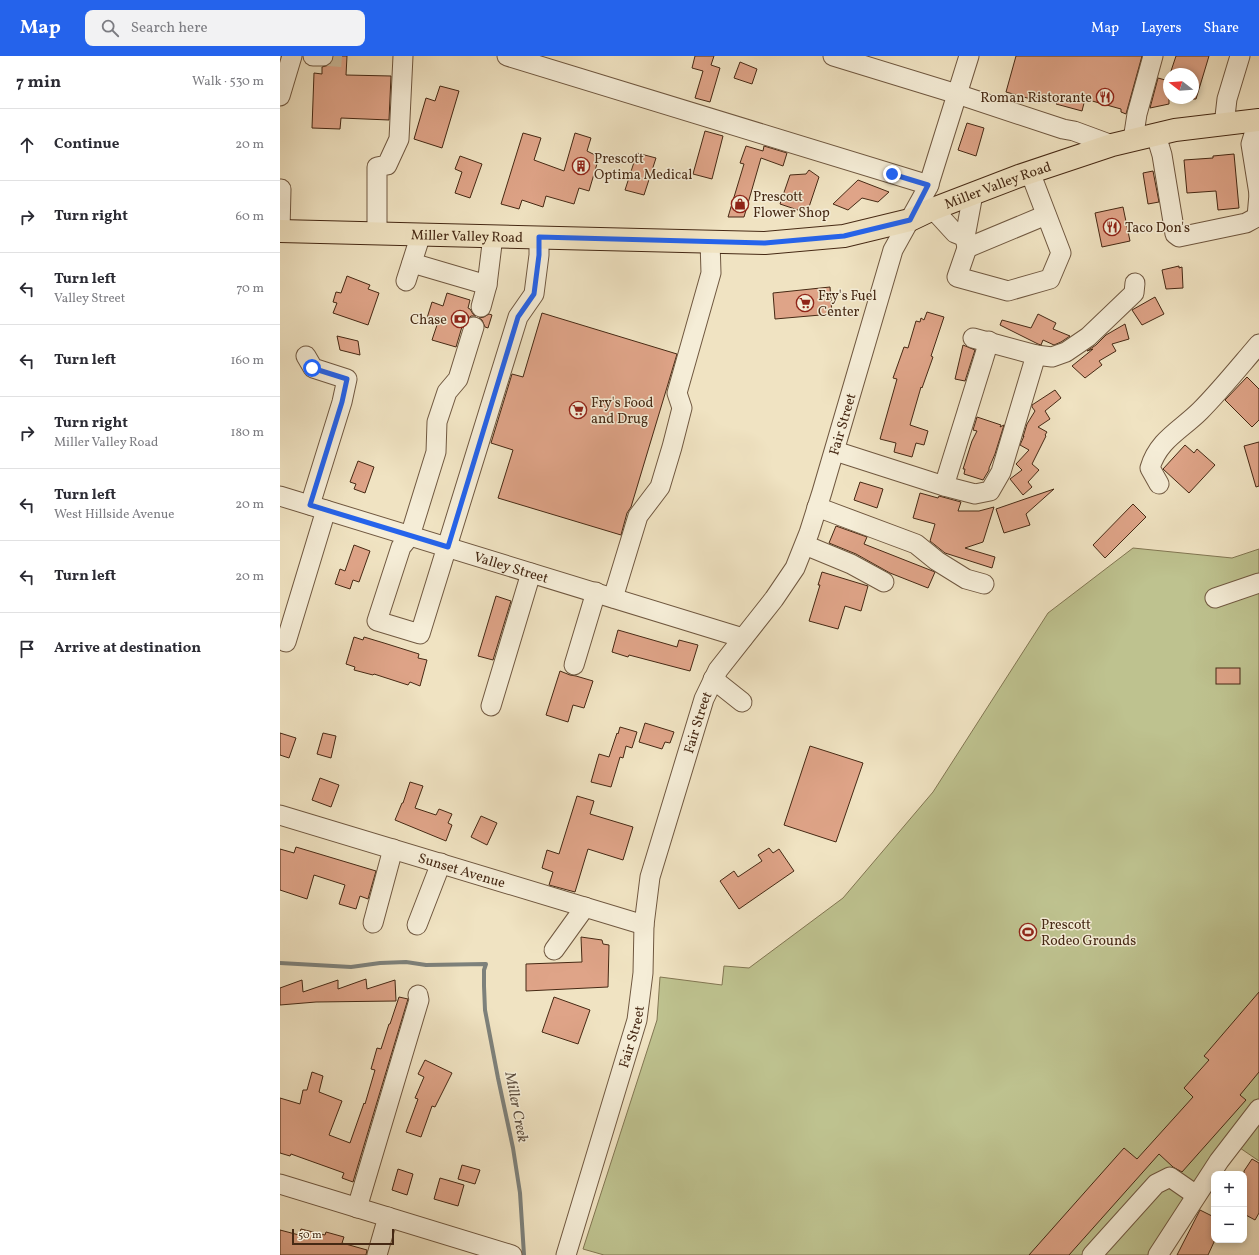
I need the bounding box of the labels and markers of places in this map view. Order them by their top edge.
restaurant icon: Roman Ristorante [1095,87,1115,107]
place label: Roman Ristorante [980,89,1092,108]
place label: Prescott Optima Medical [594,150,692,185]
building icon: Prescott Optima Medical [571,156,591,176]
place label: Prescott Flower Shop [753,188,830,223]
shop icon: Prescott Flower Shop [730,194,750,214]
restaurant icon: Taco Don's [1102,217,1122,237]
place label: Taco Don's [1125,219,1190,238]
place label: Fry's Fuel Center [818,287,877,322]
supermarket icon: Fry's Fuel Center [795,293,815,313]
bank icon: Chase [450,309,470,329]
place label: Chase [410,311,447,330]
place label: Fry's Food and Drug [591,394,653,429]
supermarket icon: Fry's Food and Drug [568,400,588,420]
place label: Prescott Rodeo Grounds [1041,916,1136,951]
sports icon: Prescott Rodeo Grounds [1018,922,1038,942]

